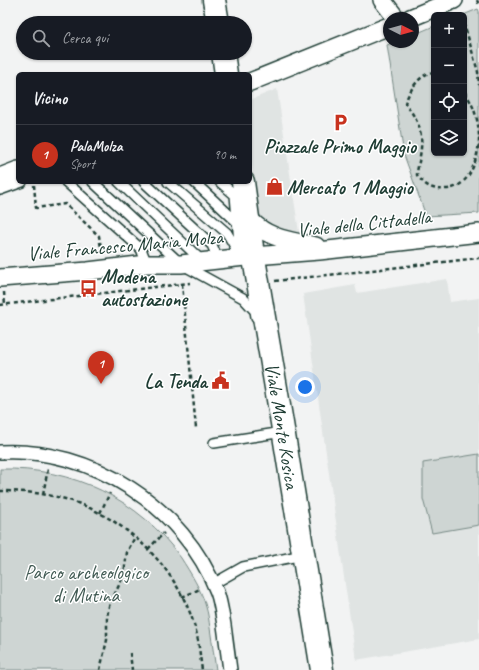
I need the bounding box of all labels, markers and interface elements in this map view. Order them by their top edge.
north arrow [383,12,419,48]
map controls [431,12,467,156]
button: + [431,12,467,48]
search box [16,16,252,60]
icon: search [30,27,52,49]
text: Cerca qui [62,29,108,48]
button: − [431,48,467,84]
button: locate [431,84,467,120]
text: Vicino [32,88,67,109]
parking icon: Piazzale Primo Maggio [330,112,350,132]
button: layers [431,120,467,156]
place label: Piazzale Primo Maggio [264,134,418,159]
text: PalaMolza [70,137,122,156]
text: 1 [42,147,48,163]
text: 90 m [214,147,236,163]
text: Sport [70,156,95,172]
place label: Mercato 1 Maggio [287,175,414,200]
shop icon: Mercato 1 Maggio [264,177,284,197]
street label: Viale della Cittadella [296,204,434,243]
street label: Viale Francesco Maria Molza [26,224,226,267]
place label: Modena autostazione [101,264,189,312]
bus stop icon: Modena autostazione [78,278,98,298]
pin: 1 [88,351,114,384]
street label: Viale Monte Kosica [259,361,305,493]
place label: La Tenda [144,369,209,394]
public building icon: La Tenda [210,371,230,391]
your location [295,377,315,397]
park label: Parco archeologico di Mutina [24,560,150,608]

